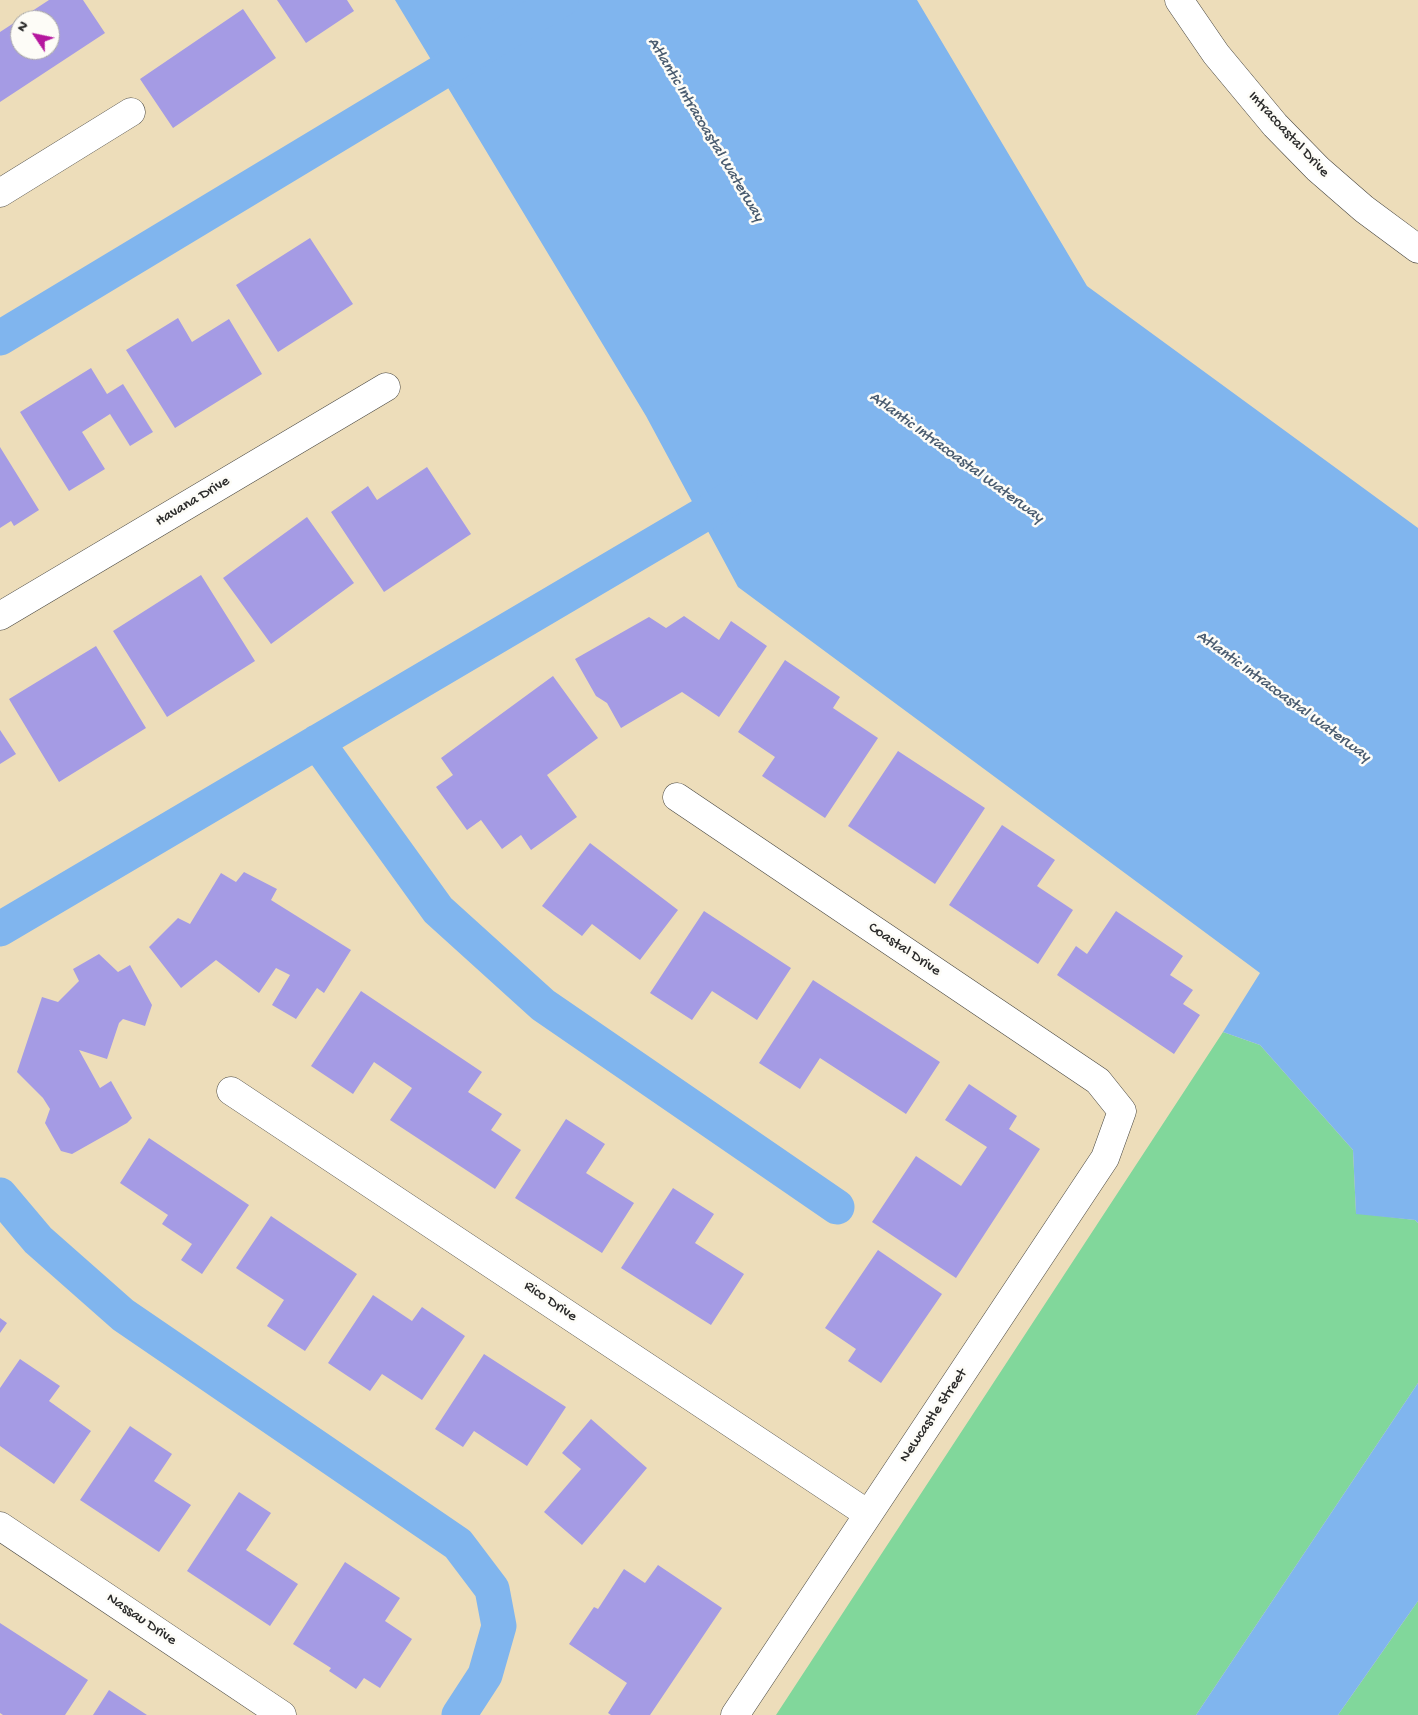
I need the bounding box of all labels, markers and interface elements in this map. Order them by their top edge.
north arrow [10,10,60,60]
text: N [13,18,33,35]
water label: Atlantic Intracoastal Waterway [642,35,768,225]
street label: Intracoastal Drive [1243,88,1333,182]
water label: Atlantic Intracoastal Waterway [865,388,1047,528]
street label: Havana Drive [153,473,233,531]
water label: Atlantic Intracoastal Waterway [1192,627,1374,767]
street label: Coastal Drive [864,919,944,981]
street label: Rico Drive [520,1278,580,1326]
street label: Newcastle Street [896,1366,972,1466]
street label: Nassau Drive [102,1590,180,1650]

